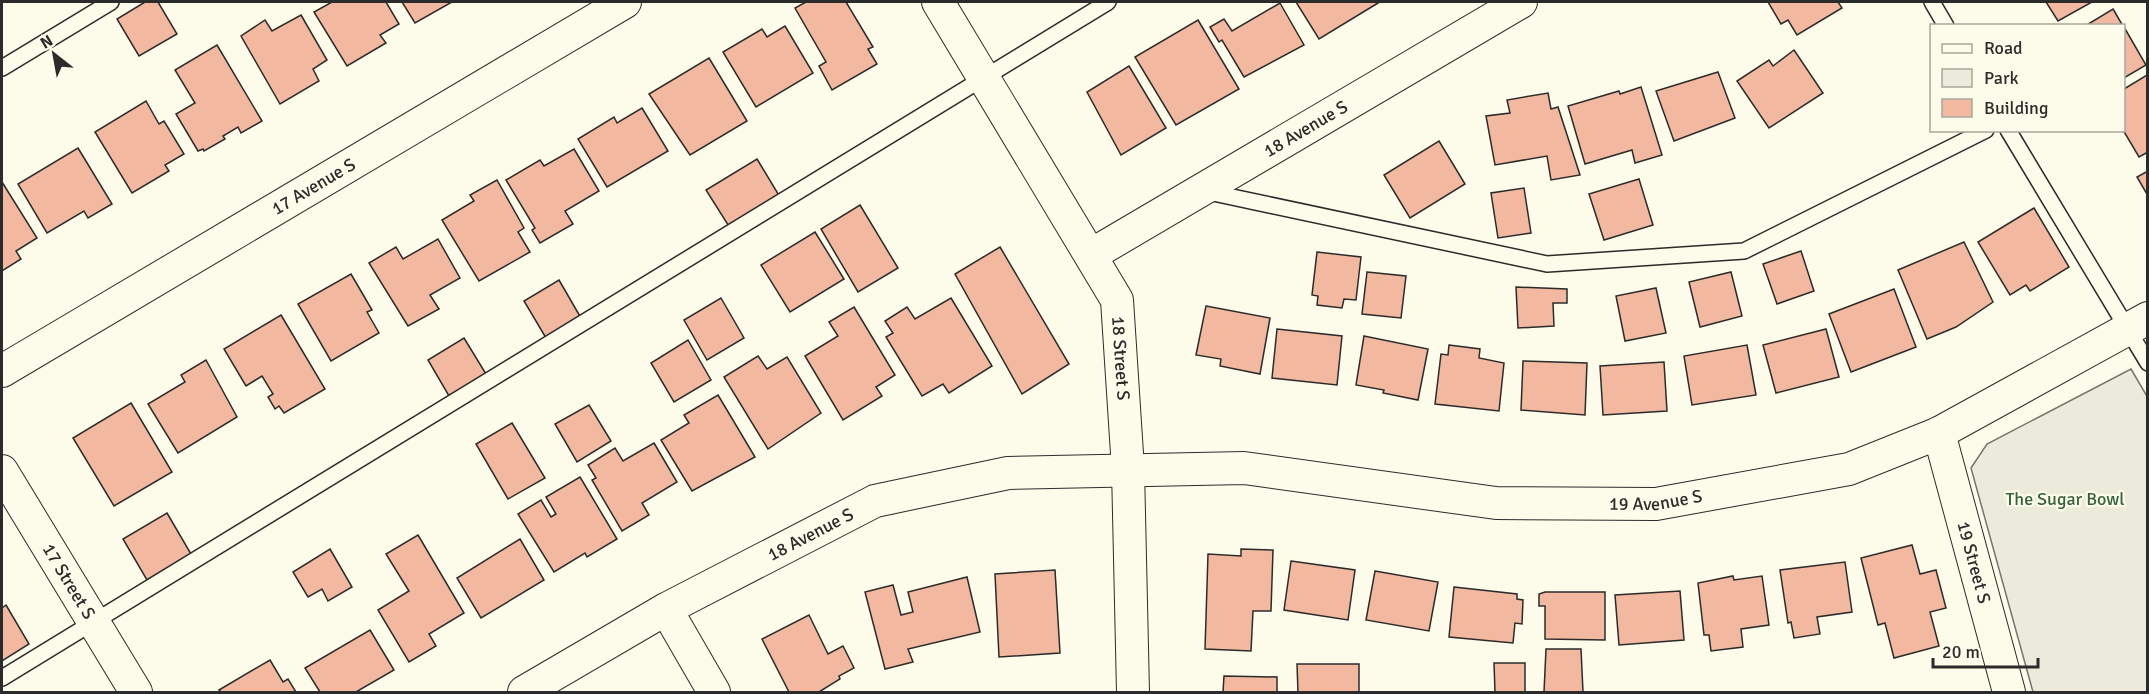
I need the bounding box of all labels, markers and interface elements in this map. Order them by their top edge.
north arrow [24,24,84,84]
legend [1930,24,2125,132]
text: N [37,31,57,53]
text: Road [1984,37,2023,59]
text: Park [1984,67,2019,89]
street label: 18 Avenue S [1260,95,1352,162]
text: Building [1984,97,2048,119]
street label: 17 Avenue S [268,153,359,220]
street label: 18 Street S [1107,315,1135,401]
street label: 19 Avenue S [1609,485,1704,515]
park label: The Sugar Bowl [2005,488,2125,510]
street label: 18 Avenue S [764,503,857,566]
street label: 19 Street S [1952,519,1996,606]
street label: 17 Street S [38,540,100,623]
scale bar [1933,631,2038,669]
text: 20 m [1942,641,1980,663]

